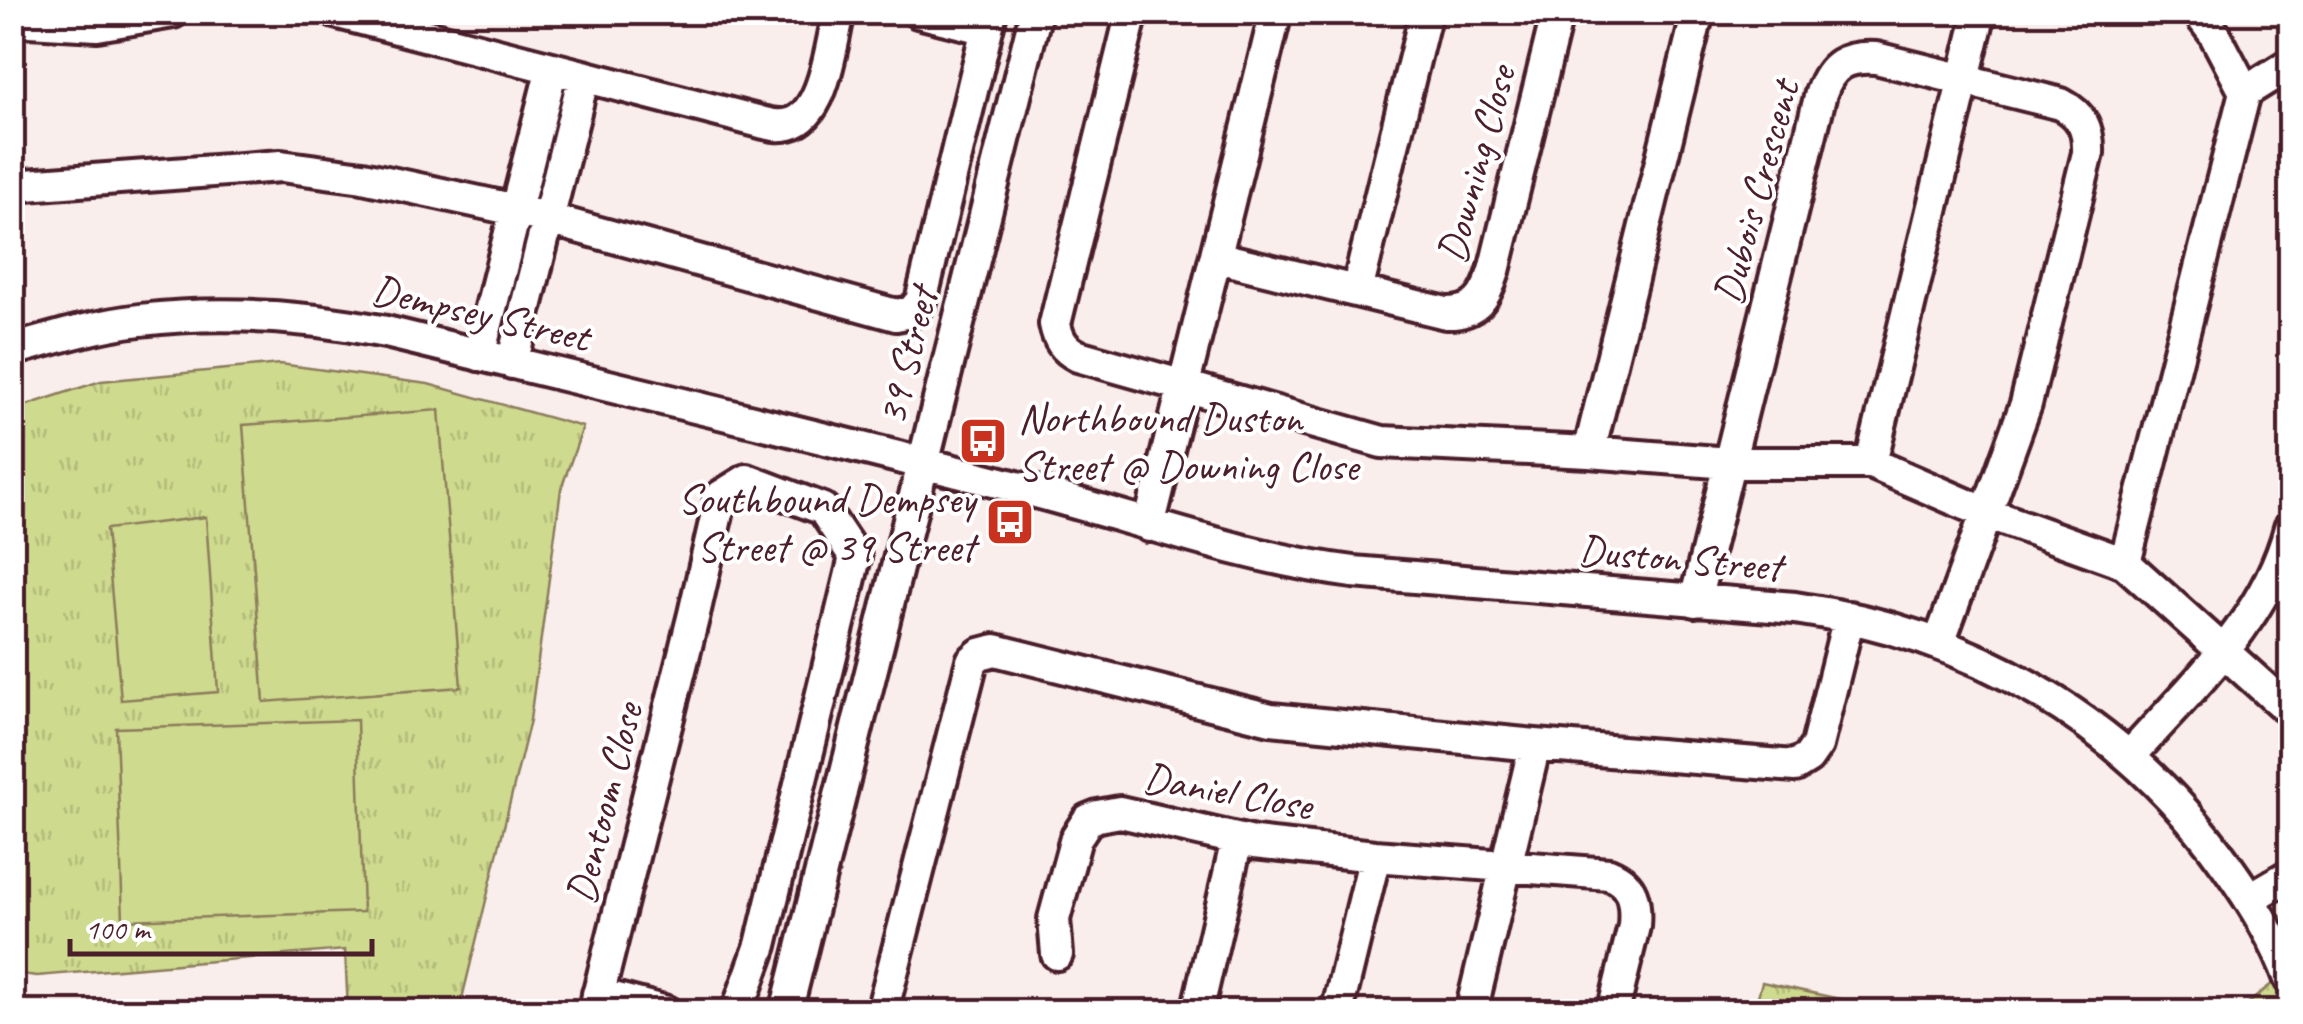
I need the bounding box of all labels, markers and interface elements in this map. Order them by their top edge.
street label: Downing Close [1425,57,1529,268]
street label: Dubois Crescent [1701,71,1813,310]
street label: Dempsey Street [367,263,598,365]
street label: 39 Street [865,277,951,430]
place label: Northbound Duston Street @ Downing Close [1018,392,1361,493]
bus stop icon: Northbound Duston Street @ Downing Close [957,415,1009,467]
place label: Southbound Dempsey Street @ 39 Street [678,473,980,574]
bus stop icon: Southbound Dempsey Street @ 39 Street [984,496,1036,548]
street label: Duston Street [1576,523,1789,594]
street label: Dentoom Close [554,696,655,909]
street label: Daniel Close [1139,751,1318,833]
scale bar [70,894,372,956]
text: 100 m [85,910,152,948]

